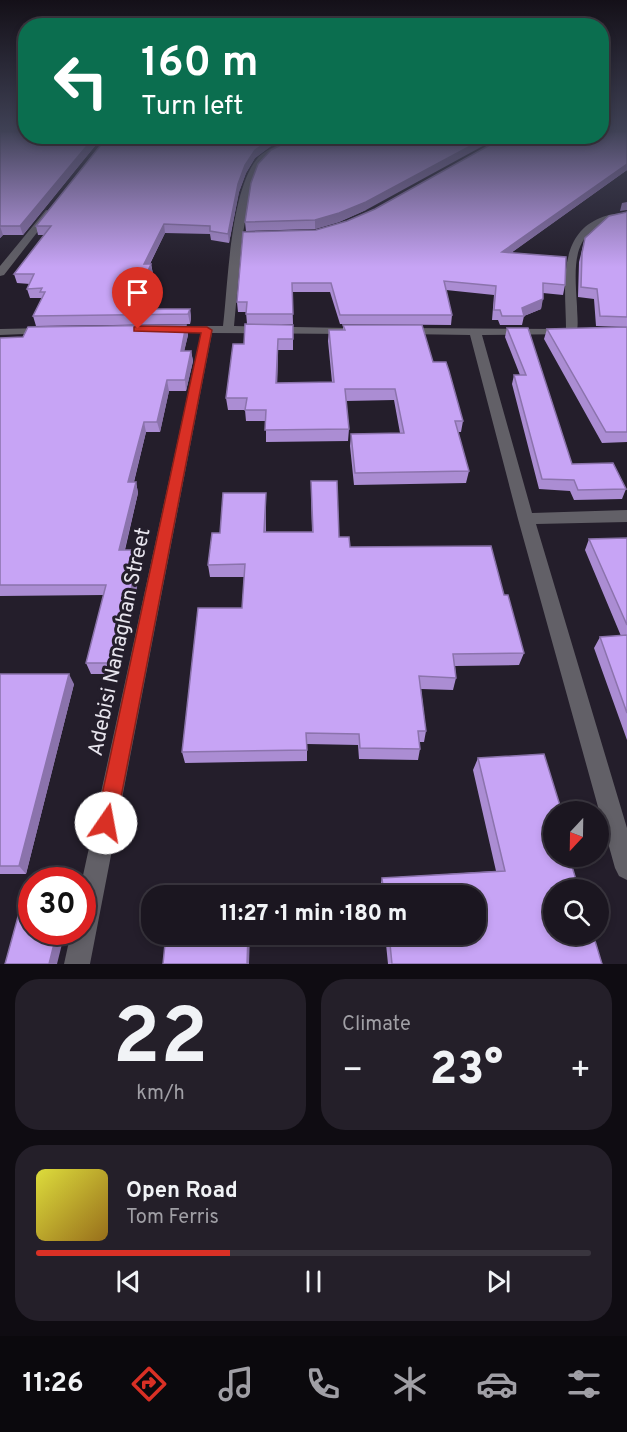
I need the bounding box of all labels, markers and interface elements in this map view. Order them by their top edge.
text: 160 m [141,38,259,91]
icon: left [42,42,120,120]
text: Turn left [141,90,243,124]
pin [112,267,163,329]
icon: arrive [121,276,154,309]
street label: Adebisi Nanaghan Street [83,525,157,759]
position arrow [74,791,138,855]
north arrow [543,801,609,867]
map controls [543,801,609,945]
speed limit sign: 30 [18,867,96,945]
button: search [543,879,609,945]
text: 11:27 · 1 min · 180 m [220,901,407,928]
text: 22 [113,992,208,1091]
text: Climate [342,1012,411,1038]
text: 23° [430,1043,503,1100]
text: − [342,1051,363,1093]
text: + [570,1051,591,1093]
text: km/h [136,1081,185,1107]
text: Open Road [126,1178,238,1205]
text: Tom Ferris [126,1205,219,1231]
icon: previous [112,1265,145,1298]
icon: pause [297,1265,330,1298]
icon: next [482,1265,515,1298]
icon: directions [128,1363,170,1405]
icon: music [215,1363,257,1405]
icon: phone [302,1363,344,1405]
icon: climate [389,1363,431,1405]
icon: car [476,1363,518,1405]
icon: filters [563,1363,605,1405]
text: 11:26 [22,1367,84,1401]

